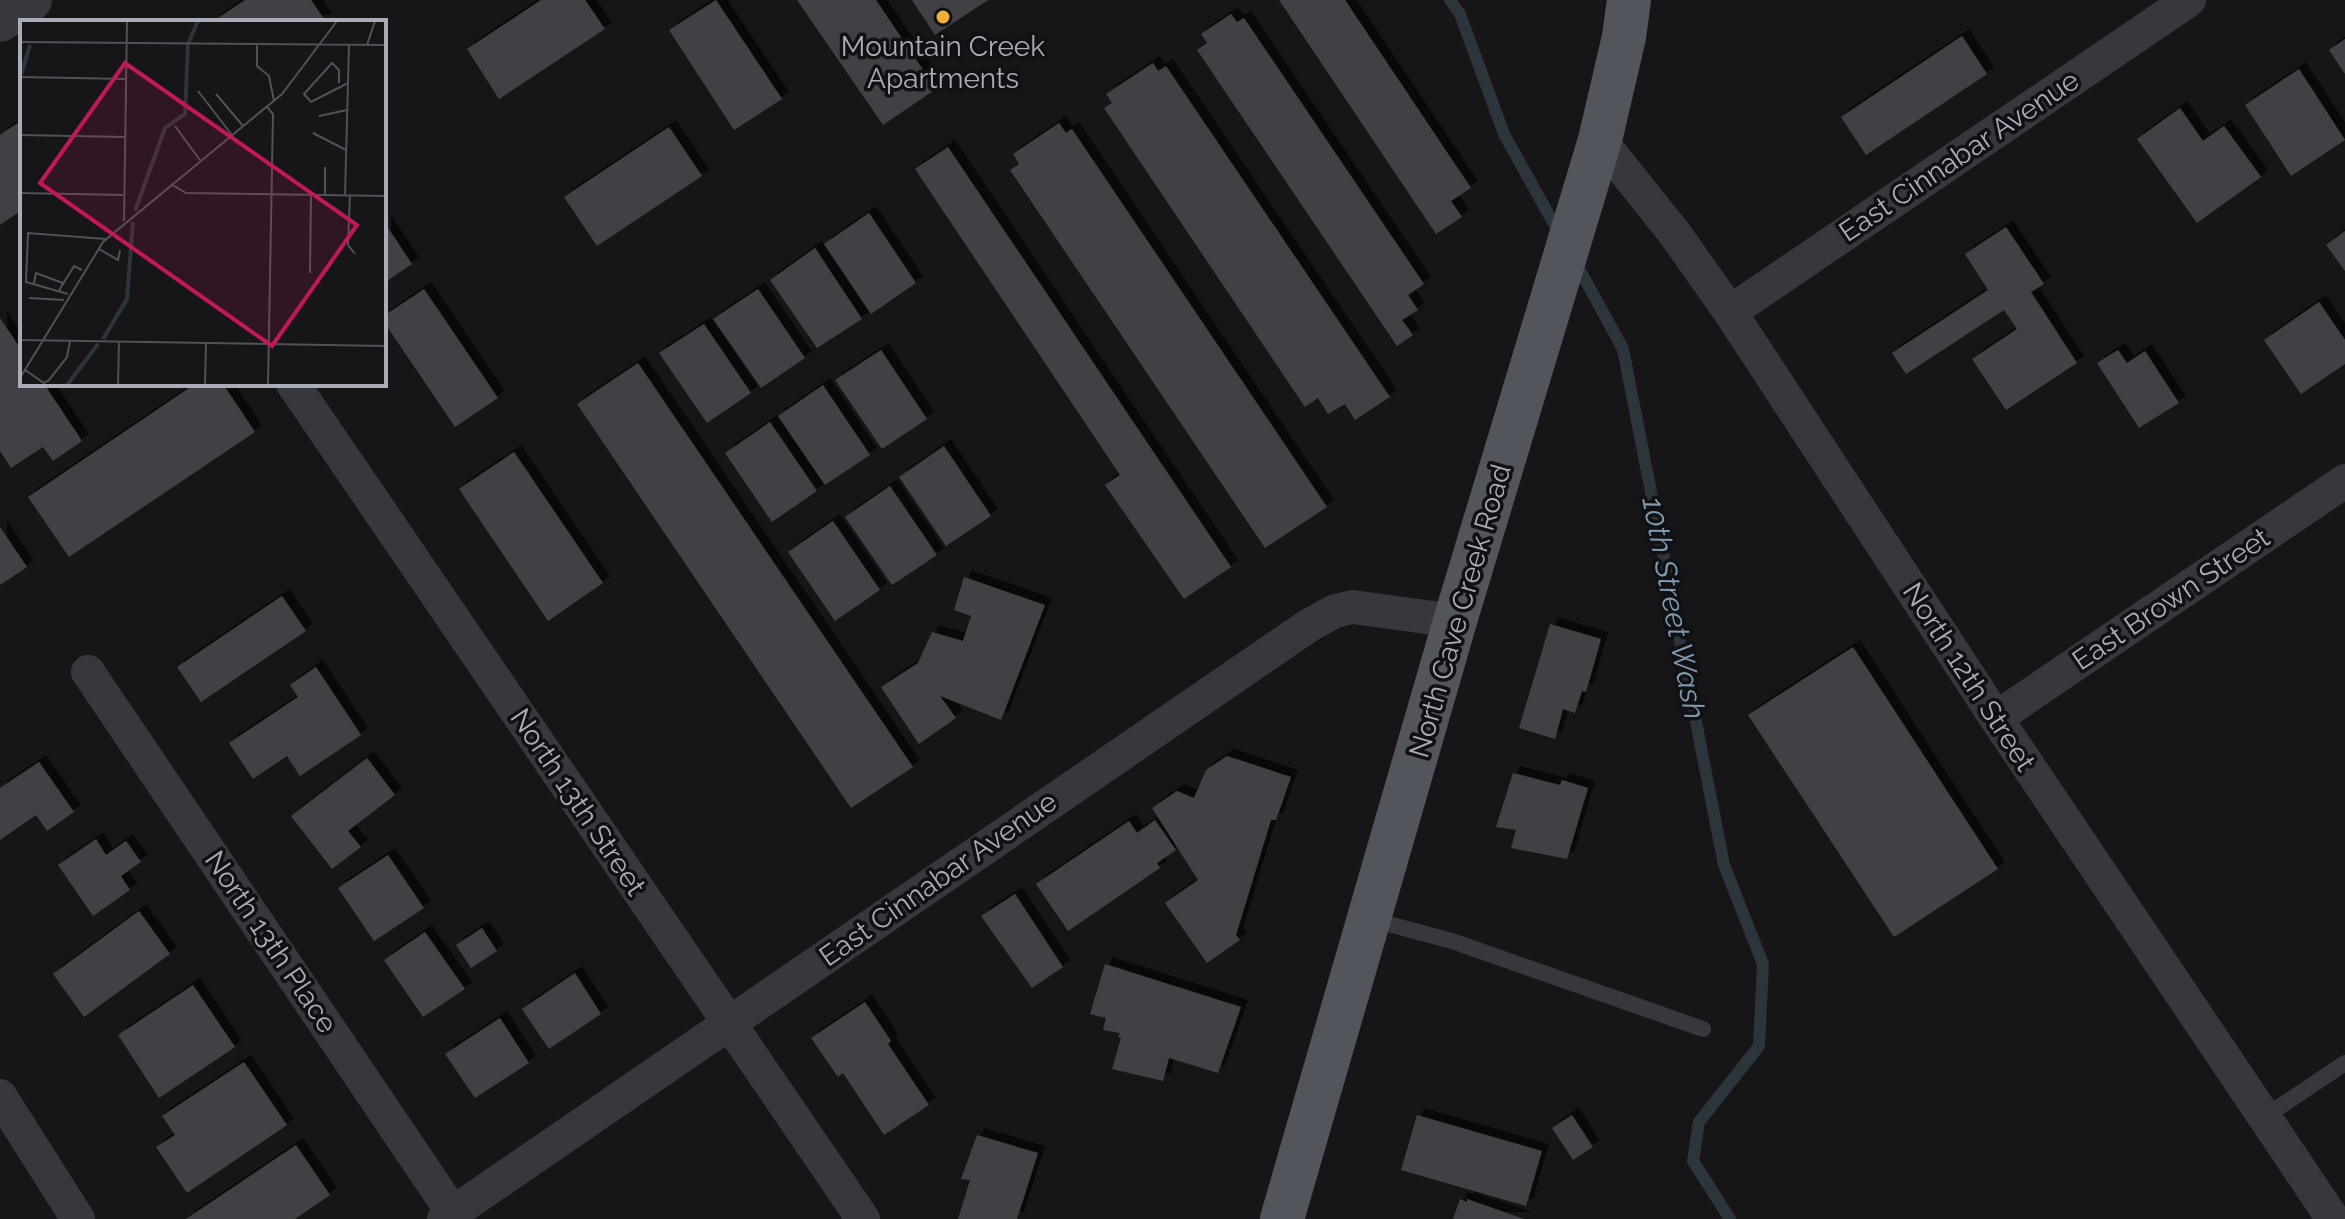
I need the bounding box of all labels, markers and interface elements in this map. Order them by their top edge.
marker: Mountain Creek Apartments [934,8,952,26]
inset map [20,20,386,386]
place label: Mountain Creek Apartments [841,30,1045,95]
street label: East Cinnabar Avenue [1833,64,2085,248]
street label: North Cave Creek Road [1402,461,1518,761]
water label: 10th Street Wash [1635,494,1713,722]
street label: East Brown Street [2066,521,2276,677]
street label: North 12th Street [1896,577,2042,778]
street label: North 13th Street [503,702,653,902]
street label: East Cinnabar Avenue [813,785,1063,973]
street label: North 13th Place [198,845,344,1039]

